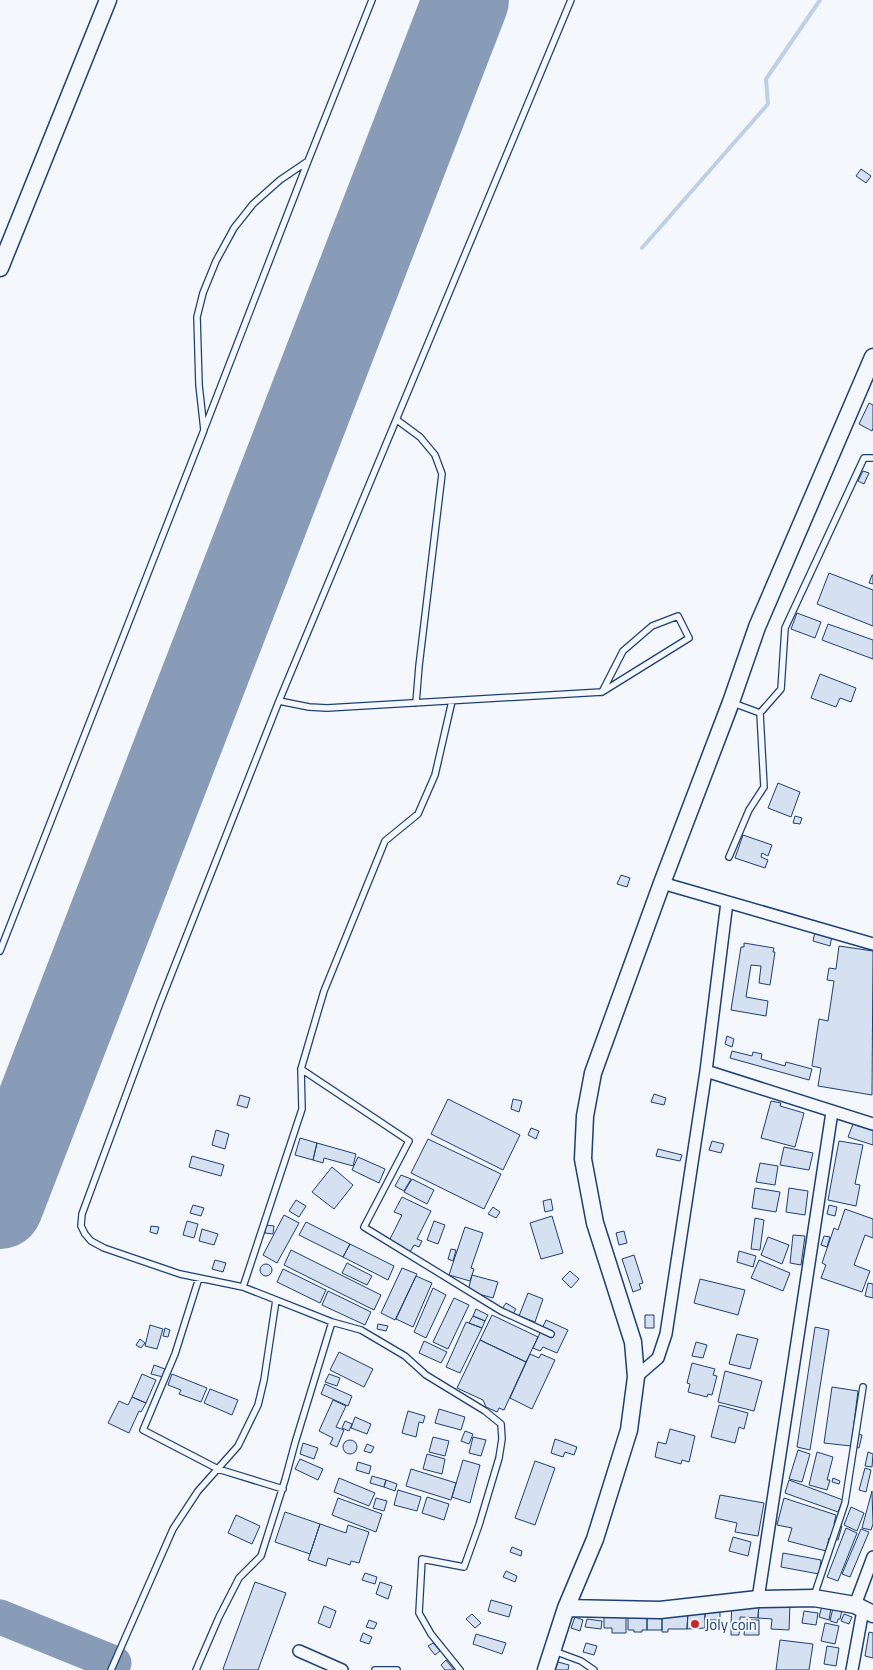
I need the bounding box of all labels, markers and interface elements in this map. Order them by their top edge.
place label: Joly coin [705,1613,757,1636]
marker: Joly coin [689,1618,701,1630]

